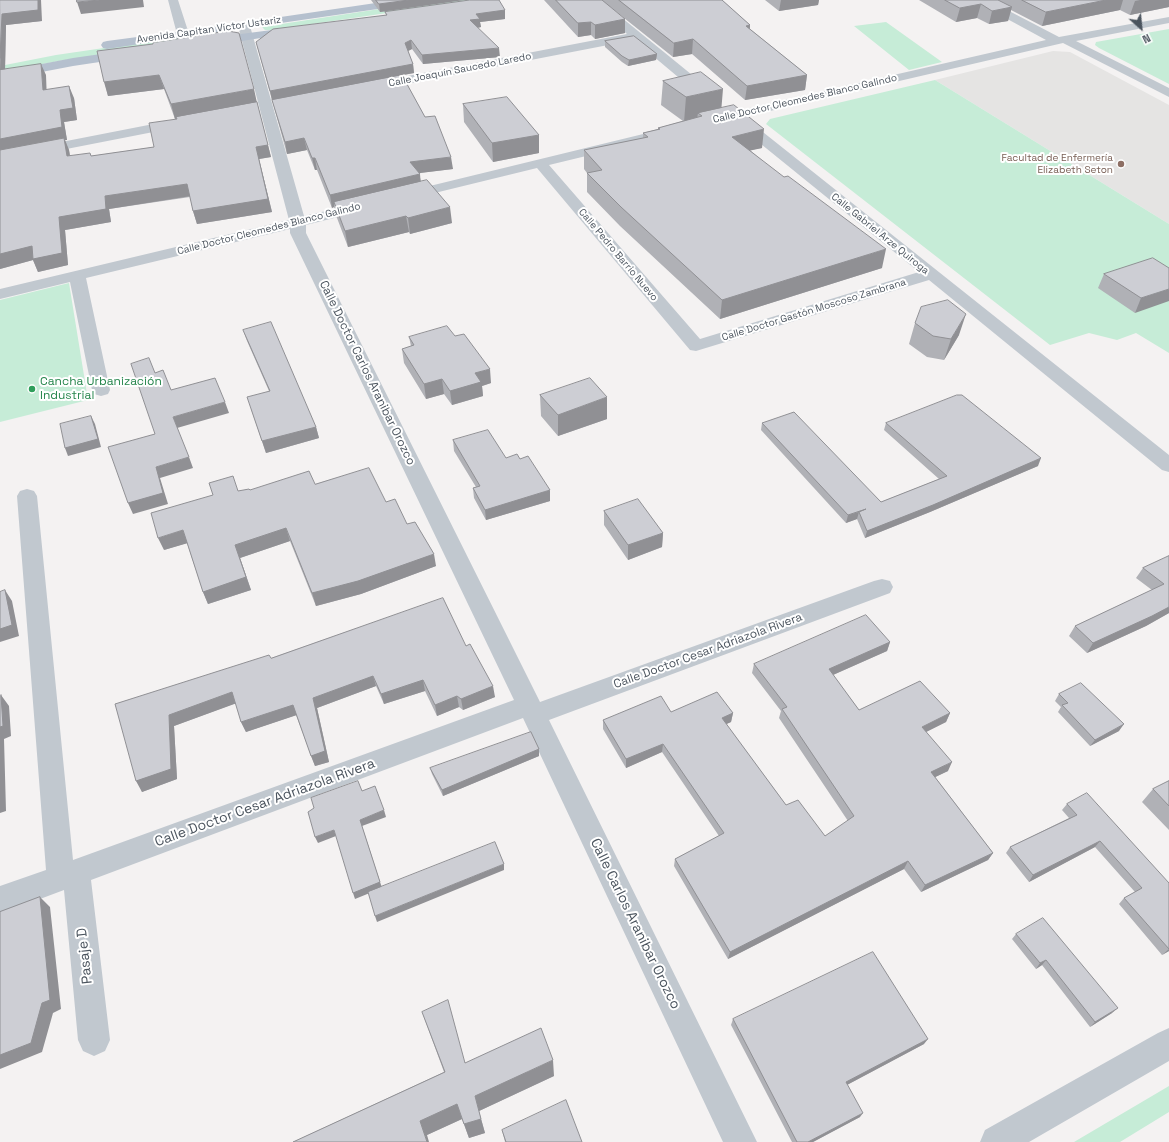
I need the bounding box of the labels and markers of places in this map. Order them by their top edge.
place label: Facultad de Enfermería Elizabeth Seton [1001,152,1113,176]
marker: Facultad de Enfermería Elizabeth Seton [1116,159,1126,169]
place label: Cancha Urbanización Industrial [40,375,162,403]
marker: Cancha Urbanización Industrial [27,384,37,394]

